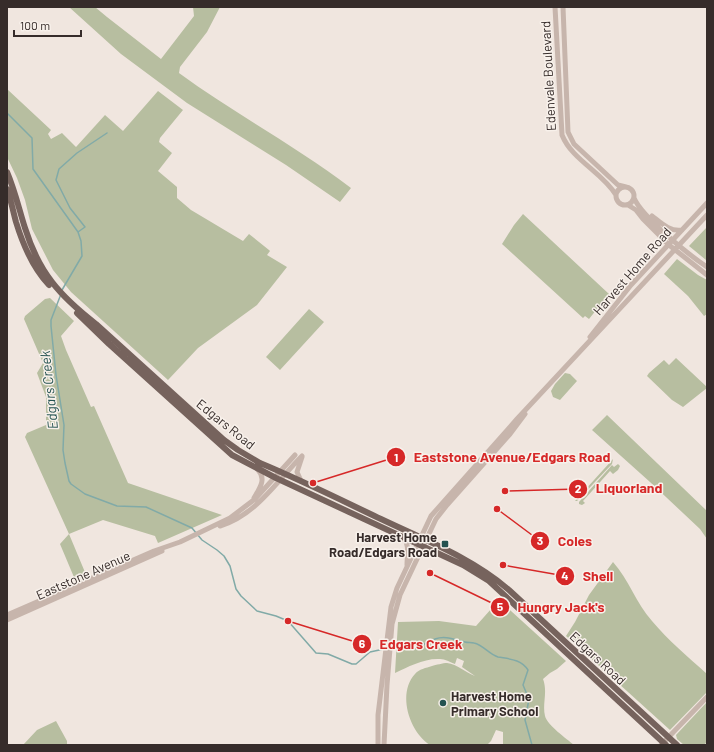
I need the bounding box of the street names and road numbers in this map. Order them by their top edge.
street label: Edenvale Boulevard [537,20,559,132]
street label: Harvest Home Road [590,224,674,318]
street label: Edgars Road [193,395,259,453]
street label: Eaststone Avenue [34,547,132,603]
street label: Edgars Road [567,628,629,688]

